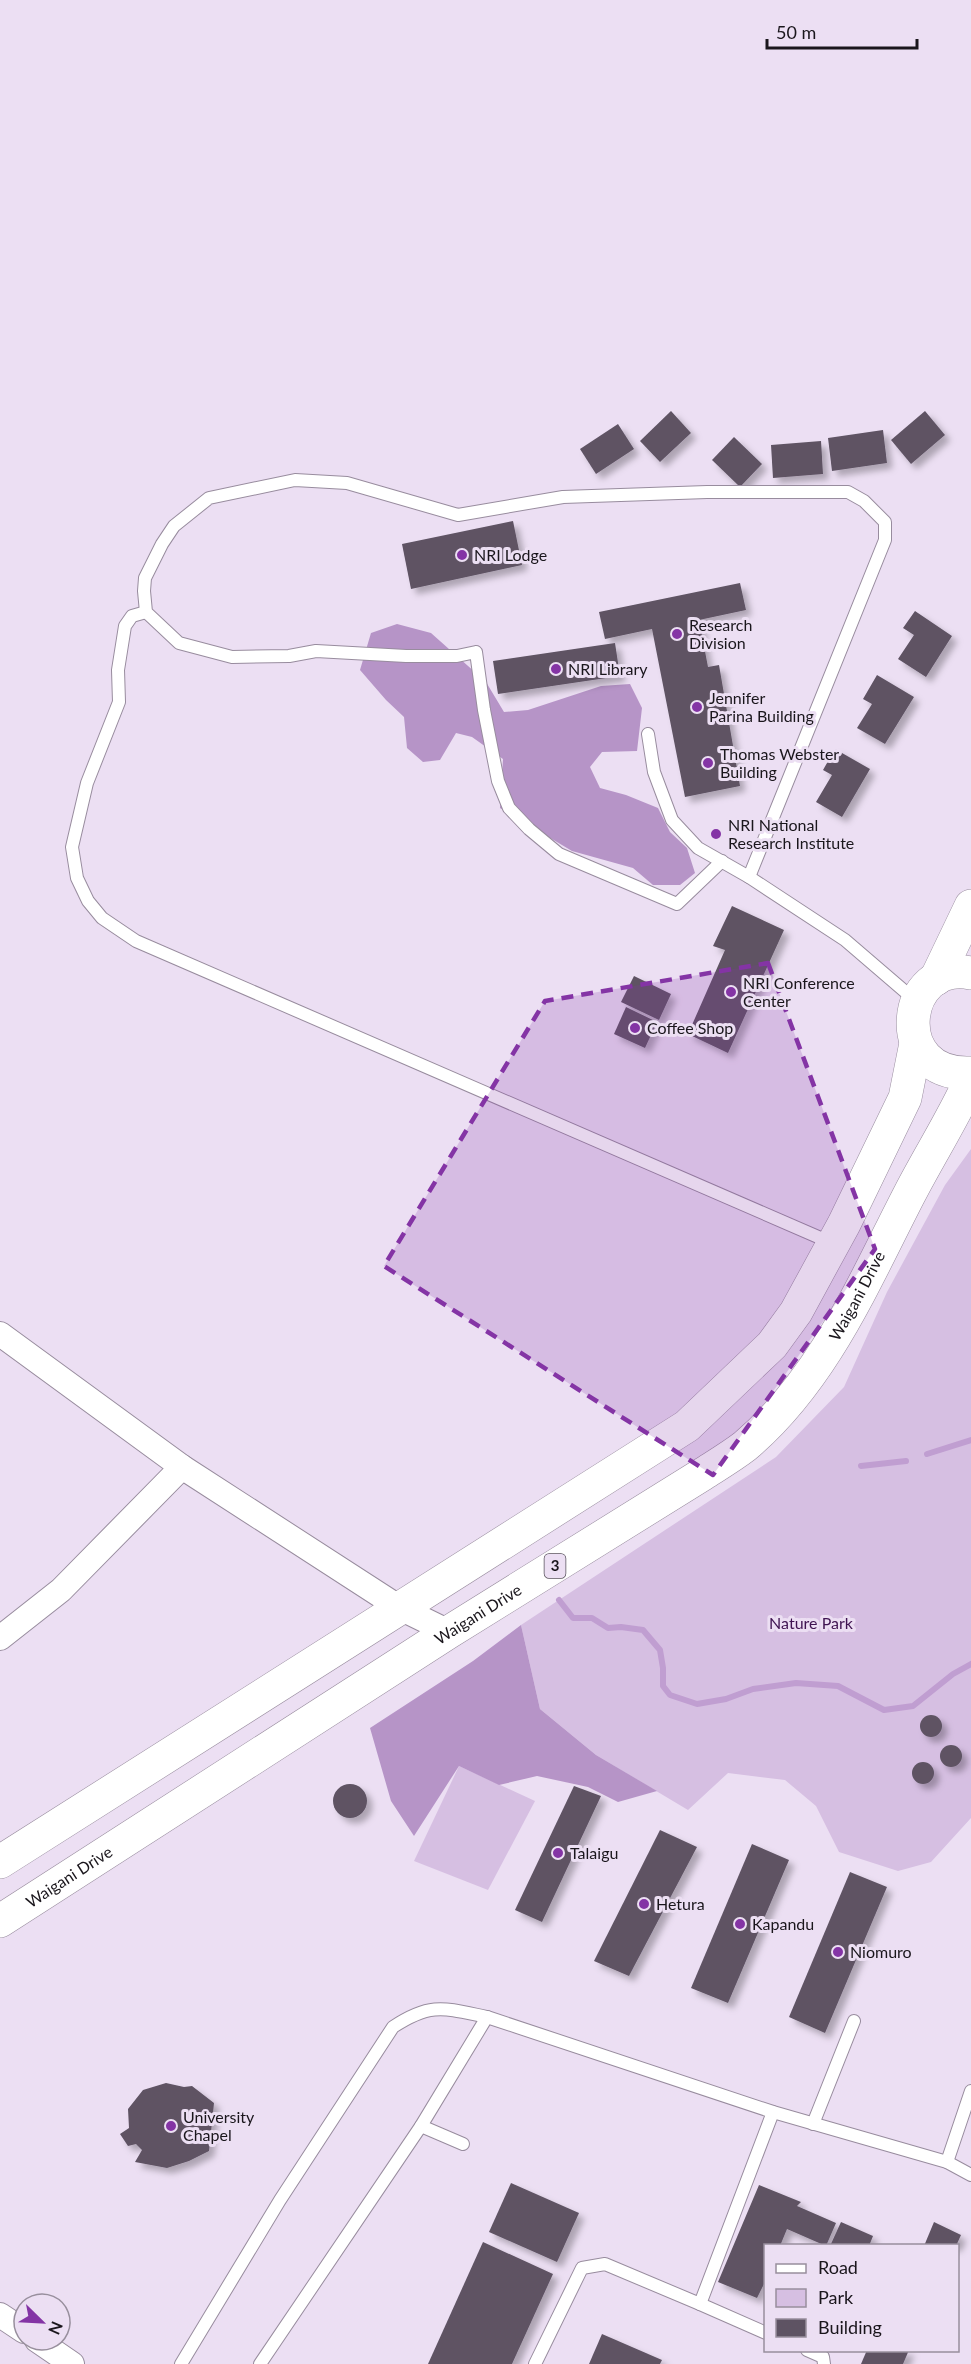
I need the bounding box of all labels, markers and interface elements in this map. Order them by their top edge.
scale bar [767,12,917,50]
text: 50 m [776,21,816,43]
place label: NRI Lodge [474,545,547,564]
marker: NRI Lodge [455,548,469,562]
place label: Research Division [689,615,752,652]
marker: Research Division [670,627,684,641]
place label: NRI Library [568,659,648,678]
marker: NRI Library [549,662,563,676]
place label: Jennifer Parina Building [709,688,814,725]
marker: Jennifer Parina Building [690,700,704,714]
place label: Thomas Webster Building [720,744,839,781]
marker: Thomas Webster Building [701,756,715,770]
place label: NRI National Research Institute [728,815,854,852]
marker: NRI National Research Institute [709,827,723,841]
place label: NRI Conference Center [743,973,855,1010]
marker: NRI Conference Center [724,985,738,999]
place label: Coffee Shop [647,1018,733,1037]
marker: Coffee Shop [628,1021,642,1035]
street label: Waigani Drive [824,1248,888,1344]
road number: 3 [544,1554,566,1578]
street label: Waigani Drive [431,1579,525,1648]
park label: Nature Park [769,1613,854,1632]
street label: Waigani Drive [22,1841,115,1911]
place label: Talaigu [570,1843,618,1862]
marker: Talaigu [551,1846,565,1860]
place label: Hetura [656,1894,705,1913]
marker: Hetura [637,1897,651,1911]
place label: Kapandu [752,1914,814,1933]
marker: Kapandu [733,1917,747,1931]
place label: Niomuro [850,1942,912,1961]
marker: Niomuro [831,1945,845,1959]
place label: University Chapel [183,2107,255,2144]
marker: University Chapel [164,2119,178,2133]
legend [764,2244,959,2352]
text: Road [818,2256,858,2278]
text: Park [818,2286,854,2308]
north arrow [12,2292,72,2352]
text: Building [818,2316,882,2338]
text: N [45,2319,67,2338]

